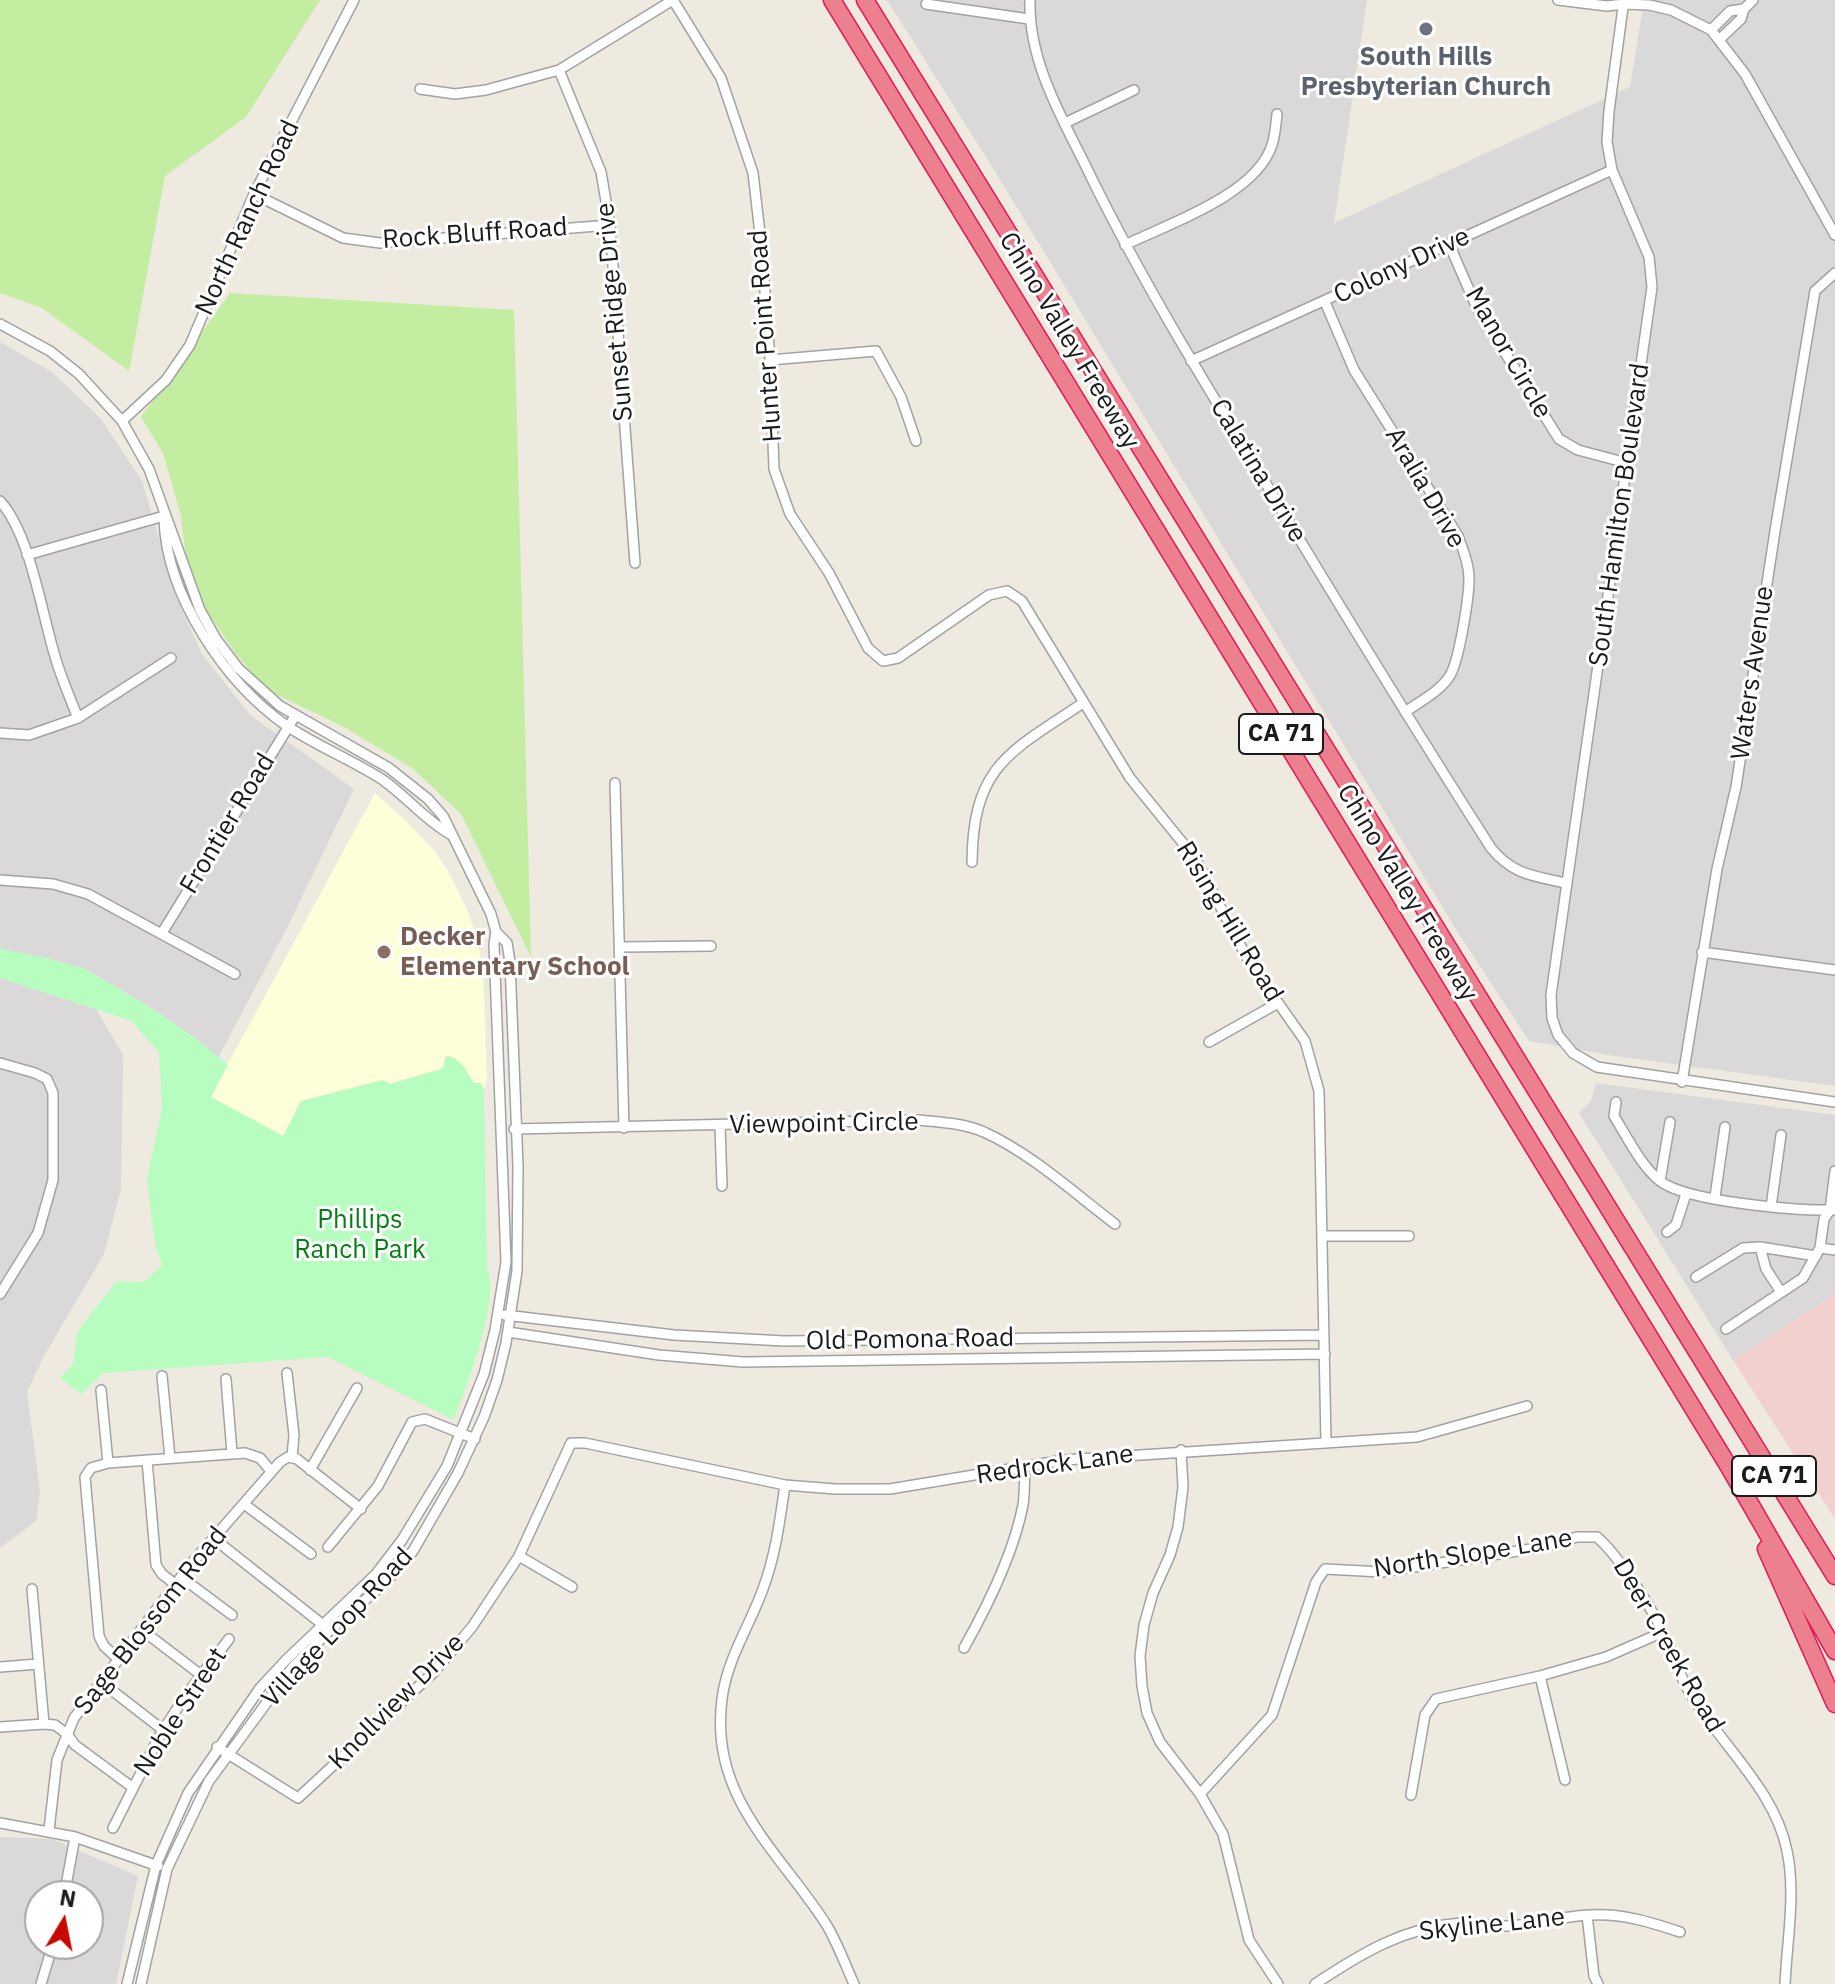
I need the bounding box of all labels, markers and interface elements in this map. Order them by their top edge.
marker: South Hills Presbyterian Church [1417,20,1435,38]
place label: South Hills Presbyterian Church [1301,41,1551,102]
street label: North Ranch Road [189,116,307,320]
street label: Sunset Ridge Drive [590,201,640,423]
street label: Rock Bluff Road [381,212,569,256]
street label: Colony Drive [1329,221,1475,311]
street label: Chino Valley Freeway [992,227,1146,455]
street label: Hunter Point Road [743,229,789,443]
street label: Manor Circle [1458,282,1558,424]
street label: South Hamilton Boulevard [1583,361,1657,669]
street label: Calatina Drive [1203,394,1313,548]
street label: Aralia Drive [1378,422,1472,554]
street label: Waters Avenue [1725,584,1781,762]
road number: CA 71 [1239,714,1323,754]
street label: Frontier Road [174,748,282,900]
street label: Chino Valley Freeway [1330,779,1484,1007]
street label: Rising Hill Road [1169,836,1289,1008]
place label: Decker Elementary School [400,921,629,982]
marker: Decker Elementary School [375,943,393,961]
street label: Viewpoint Circle [729,1107,919,1141]
park label: Phillips Ranch Park [294,1204,426,1266]
street label: Old Pomona Road [806,1323,1014,1357]
street label: Redrock Lane [974,1439,1136,1491]
road number: CA 71 [1732,1456,1816,1496]
street label: Sage Blossom Road [68,1521,234,1721]
street label: North Slope Lane [1371,1523,1575,1585]
street label: Village Loop Road [256,1542,420,1714]
street label: Deer Creek Road [1606,1554,1730,1738]
street label: Knollview Drive [323,1628,471,1776]
street label: Noble Street [128,1642,234,1782]
north arrow [24,1880,104,1960]
text: N [58,1882,78,1914]
street label: Skyline Lane [1418,1902,1566,1948]

